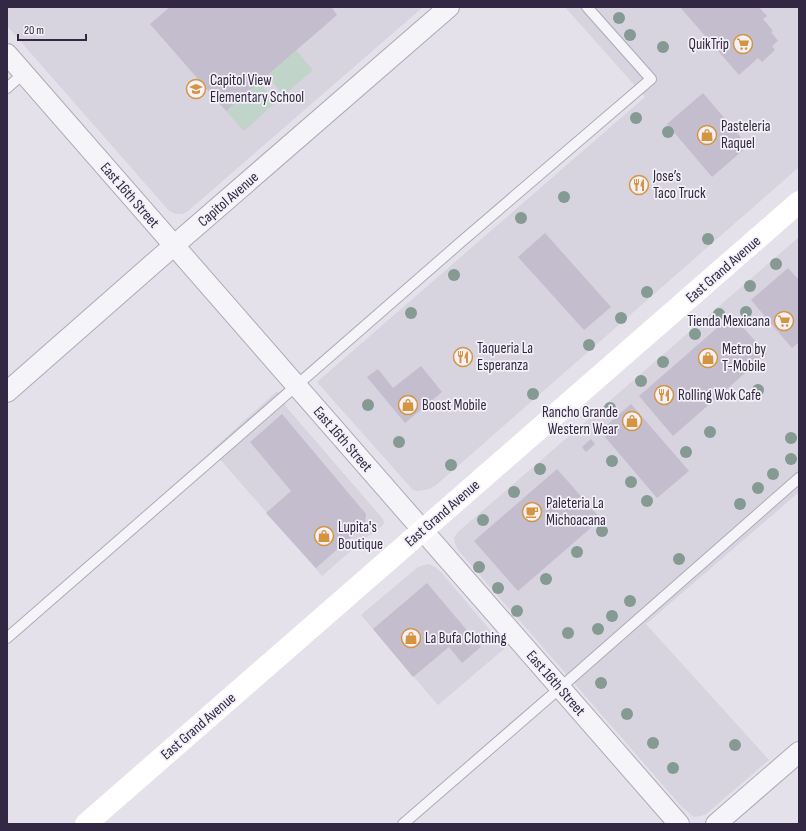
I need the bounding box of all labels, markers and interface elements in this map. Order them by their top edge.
scale bar [18,16,86,42]
text: 20 m [24,23,44,38]
supermarket icon: QuikTrip [732,33,754,55]
place label: QuikTrip [689,35,729,54]
place label: Capitol View Elementary School [210,71,304,107]
school or university icon: Capitol View Elementary School [185,78,207,100]
place label: Pasteleria Raquel [721,117,771,153]
shop icon: Pasteleria Raquel [696,124,718,146]
street label: East 16th Street [96,159,164,232]
place label: Jose’s Taco Truck [652,167,706,203]
street label: Capitol Avenue [194,168,263,231]
restaurant icon: Jose’s Taco Truck [628,174,650,196]
street label: East Grand Avenue [682,232,765,307]
supermarket icon: Tienda Mexicana [773,310,795,332]
place label: Tienda Mexicana [687,312,770,331]
place label: Taqueria La Esperanza [477,339,533,375]
place label: Metro by T-Mobile [722,340,766,376]
restaurant icon: Taqueria La Esperanza [452,346,474,368]
shop icon: Metro by T-Mobile [697,347,719,369]
restaurant icon: Rolling Wok Cafe [653,384,675,406]
place label: Rolling Wok Cafe [678,386,761,405]
shop icon: Boost Mobile [397,394,419,416]
place label: Boost Mobile [422,396,486,415]
street label: East 16th Street [309,403,377,476]
place label: Rancho Grande Western Wear [542,403,619,439]
shop icon: Rancho Grande Western Wear [621,410,643,432]
street label: East Grand Avenue [401,476,484,551]
place label: Paleteria La Michoacana [546,494,606,530]
cafe icon: Paleteria La Michoacana [521,501,543,523]
place label: Lupita's Boutique [338,518,383,554]
shop icon: Lupita's Boutique [313,525,335,547]
shop icon: La Bufa Clothing [400,627,422,649]
place label: La Bufa Clothing [425,629,506,648]
street label: East 16th Street [522,647,590,720]
street label: East Grand Avenue [157,689,240,764]

